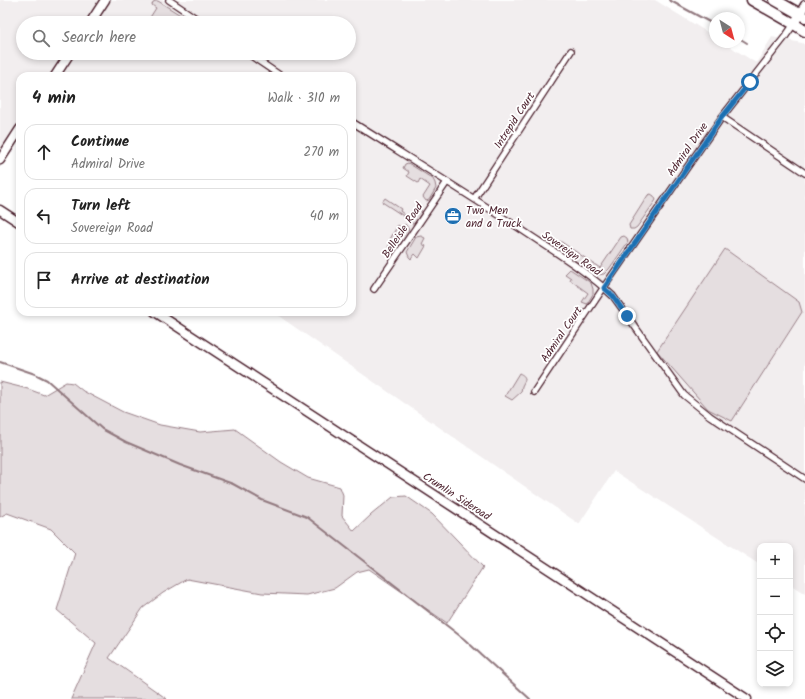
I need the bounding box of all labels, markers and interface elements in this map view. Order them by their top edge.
north arrow [709,12,745,48]
search box [16,16,356,60]
text: Search here [62,26,136,50]
icon: search [30,27,52,49]
route start [741,73,759,91]
text: 4 min [32,85,76,112]
text: Walk · 310 m [267,88,340,109]
street label: Intrepid Court [490,88,540,153]
street label: Admiral Drive [663,119,713,180]
text: Continue [71,130,129,154]
icon: ahead [33,141,55,163]
text: 270 m [303,142,339,163]
text: Admiral Drive [71,154,145,175]
text: Turn left [71,194,131,218]
street label: Belleisle Road [378,199,428,262]
place label: Two Men and a Truck [466,202,522,233]
icon: left [33,205,55,227]
text: 40 m [310,206,339,227]
office icon: Two Men and a Truck [443,206,463,226]
text: Sovereign Road [71,218,153,239]
street label: Sovereign Road [538,227,605,281]
text: Arrive at destination [71,268,210,292]
icon: arrive [33,269,55,291]
street label: Admiral Court [536,302,588,366]
route end [618,307,636,325]
street label: Crumlin Sideroad [419,468,495,526]
map controls [757,543,793,687]
button: + [757,543,793,579]
button: − [757,579,793,615]
button: locate [757,615,793,651]
button: layers [757,651,793,687]

